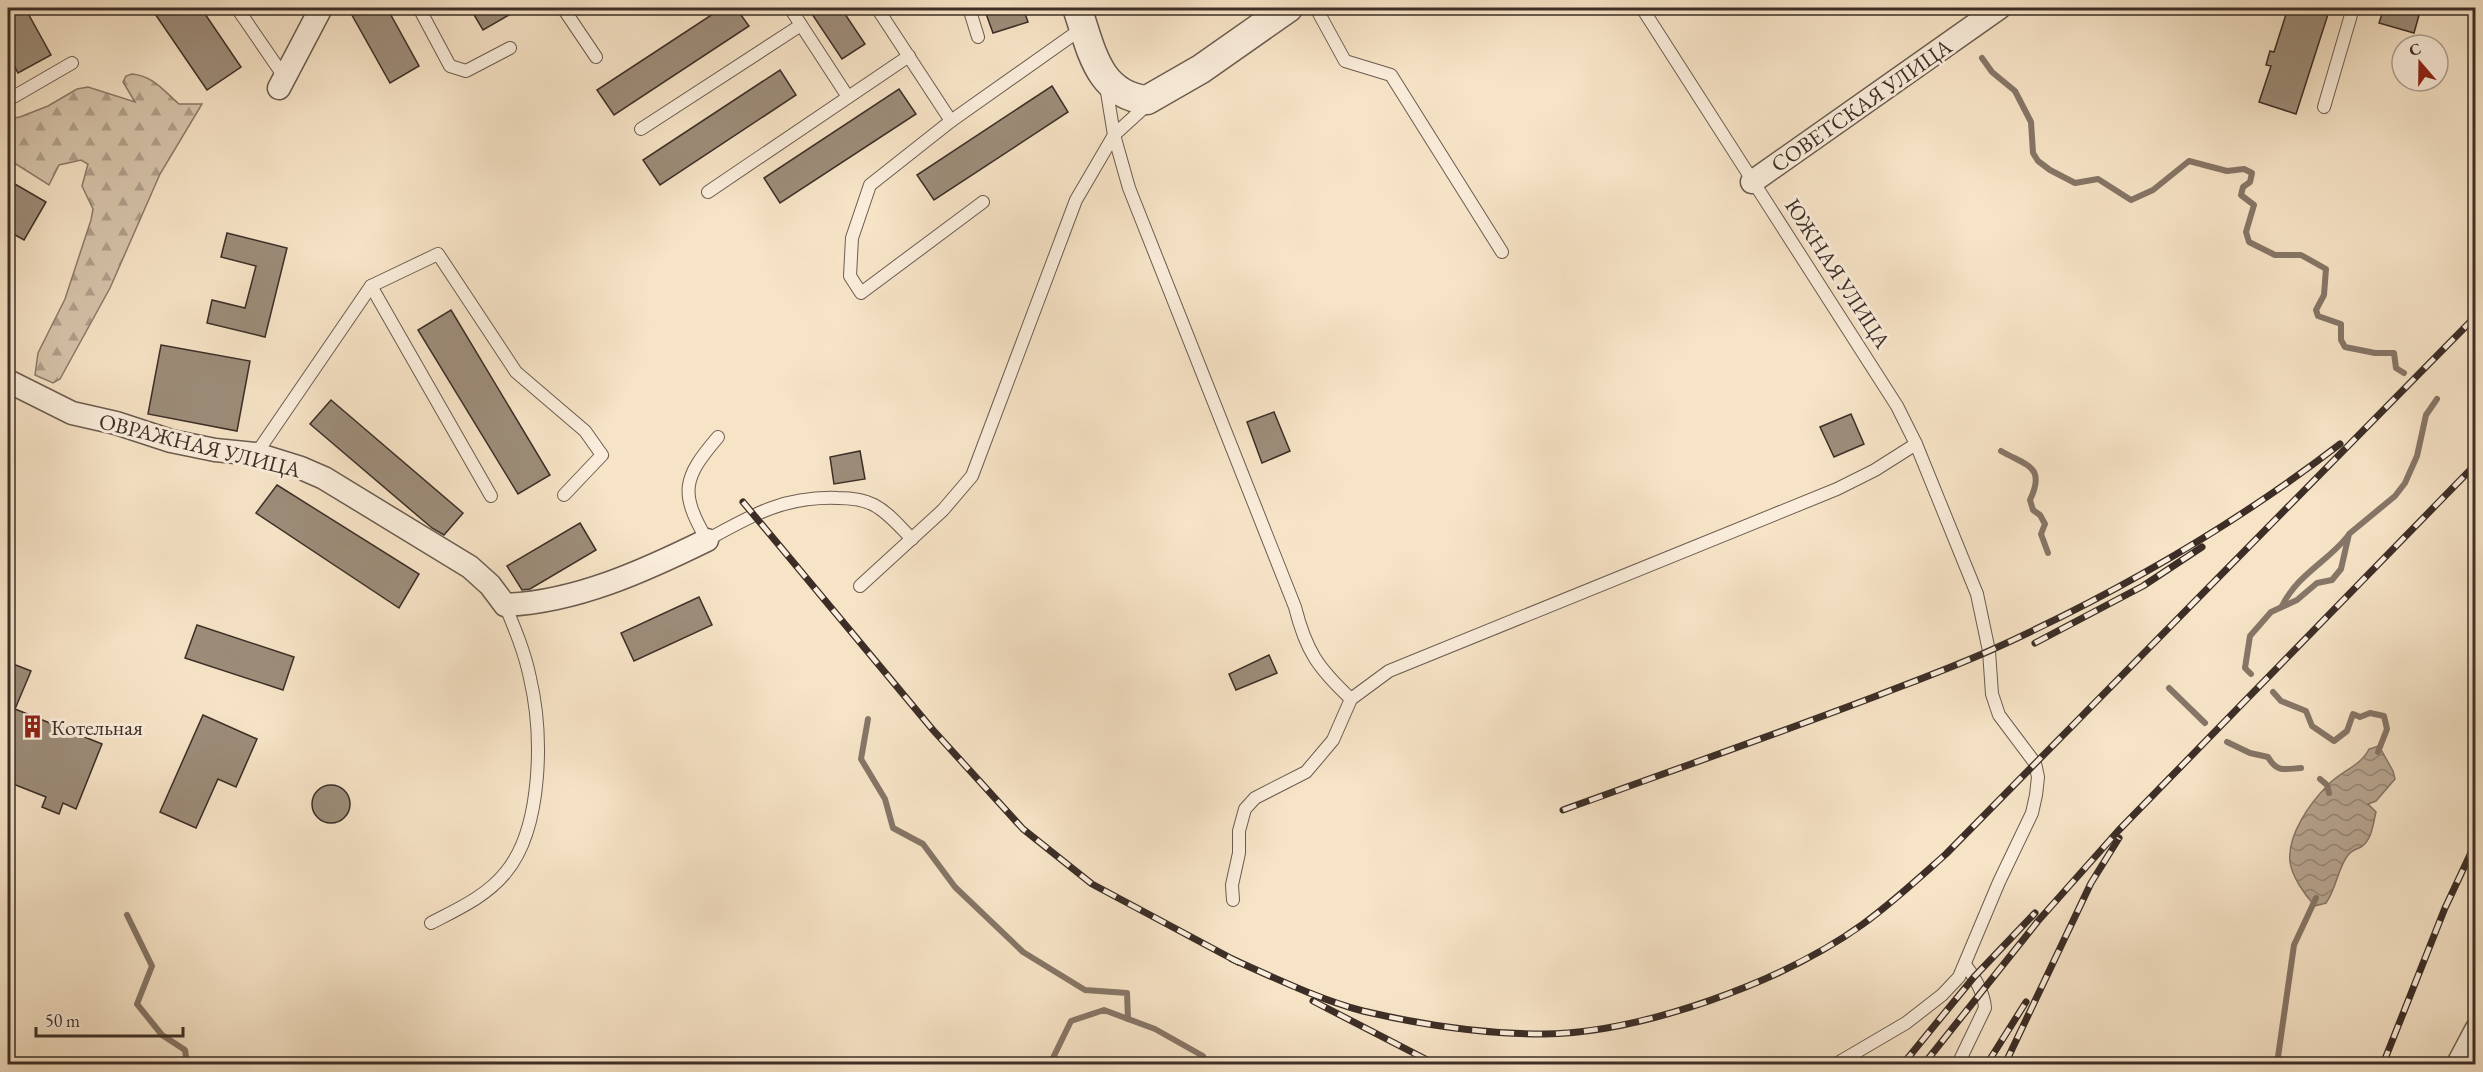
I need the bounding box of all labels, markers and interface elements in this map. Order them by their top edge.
street label: СОВЕТСКАЯ УЛИЦА [1765,32,1958,179]
north arrow [2390,33,2450,93]
text: С [2406,38,2424,61]
street label: ЮЖНАЯ УЛИЦА [1778,193,1897,355]
street label: ОВРАЖНАЯ УЛИЦА [96,406,305,485]
place label: Котельная [51,713,143,742]
building icon: Котельная [20,714,46,740]
scale bar [36,1000,183,1038]
text: 50 m [45,1009,80,1032]

